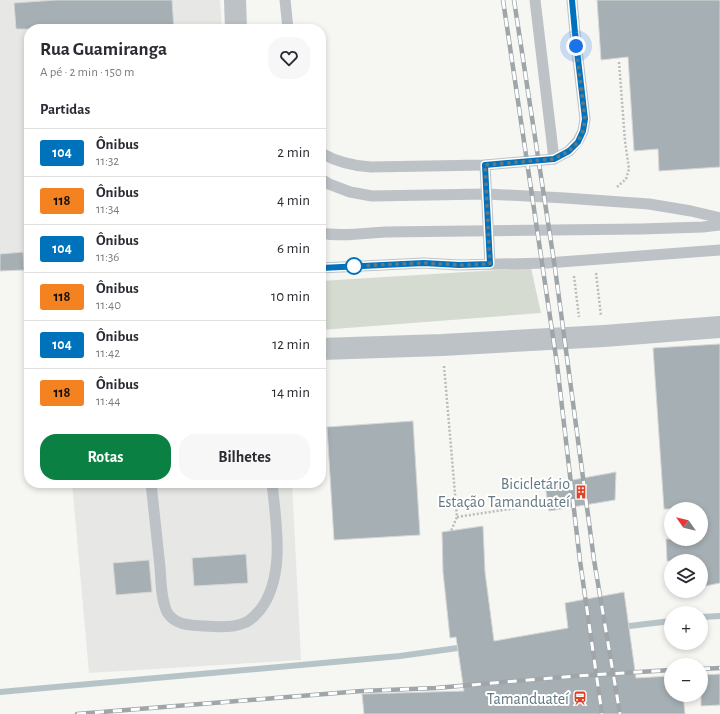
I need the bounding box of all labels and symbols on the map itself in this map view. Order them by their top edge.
your location [566,36,586,56]
unlabelled marker [345,257,363,275]
place label: Bicicletário Estação Tamanduateí [438,476,570,510]
building icon: Bicicletário Estação Tamanduateí [573,484,589,500]
north arrow [664,502,708,546]
station icon: Tamanduateí [572,690,588,706]
place label: Tamanduateí [487,691,569,707]

